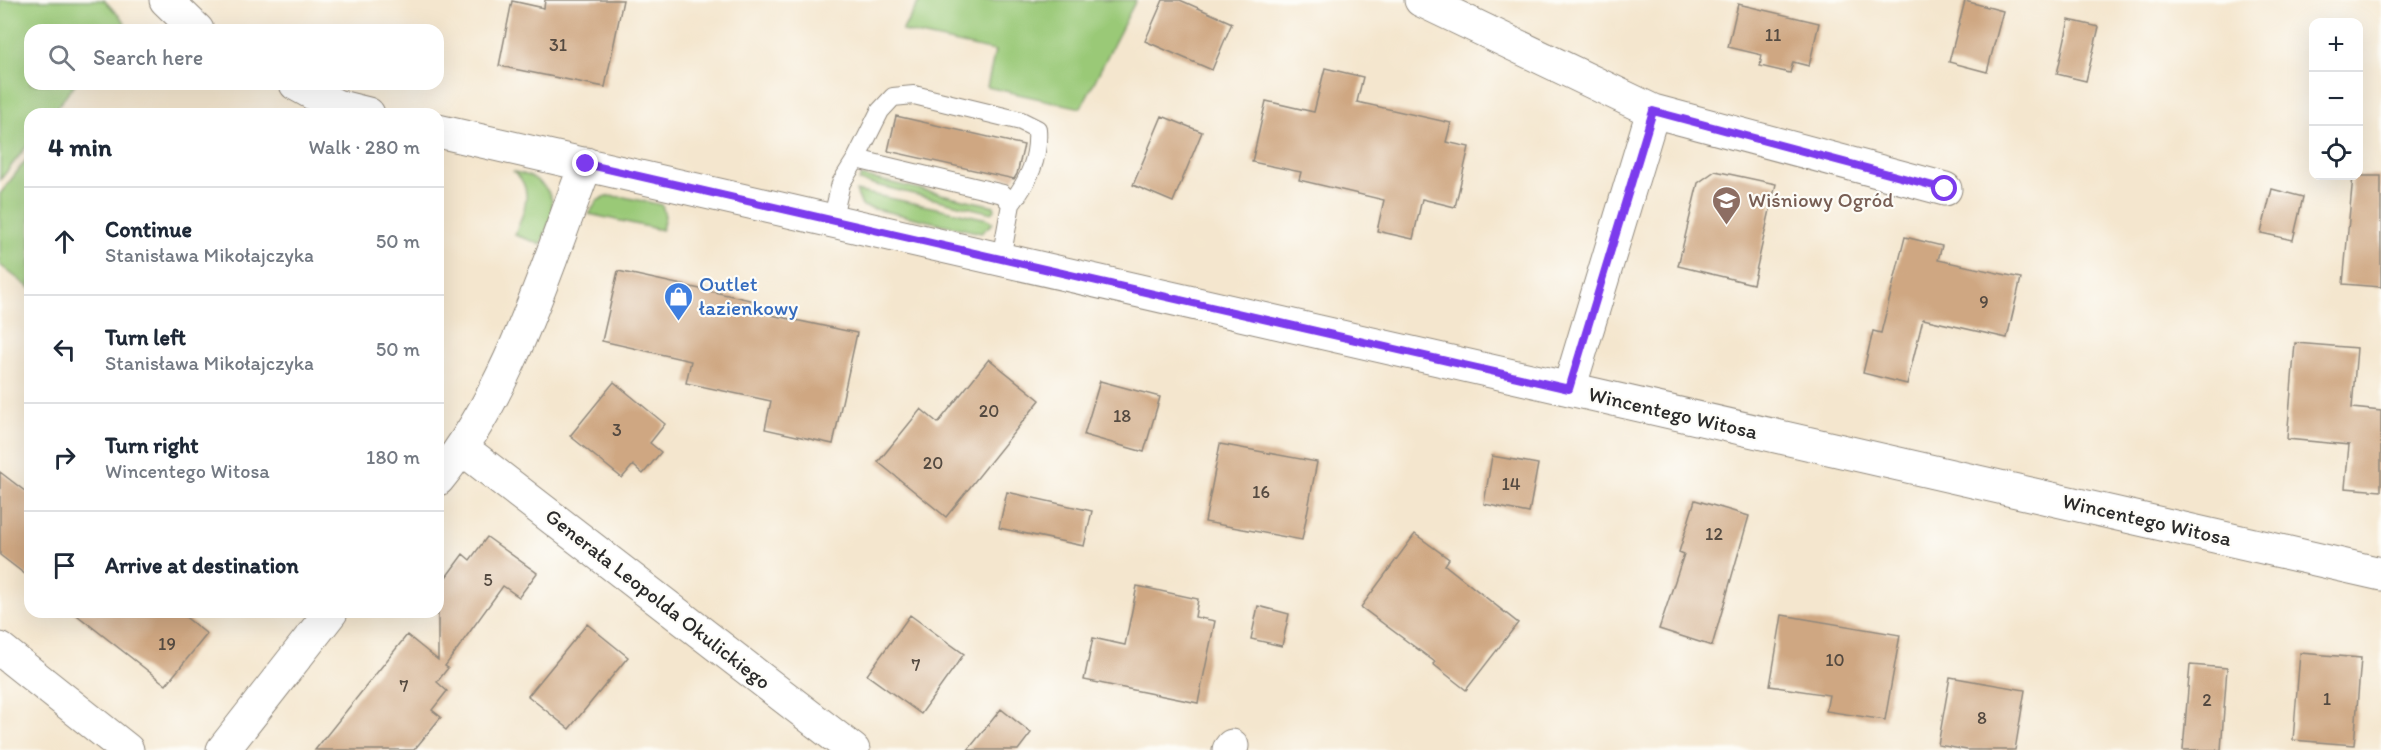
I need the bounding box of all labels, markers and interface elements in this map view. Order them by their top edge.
map controls [2309,18,2363,180]
button: + [2309,18,2363,72]
search box [24,24,444,90]
house number: 11 [1765,24,1781,46]
house number: 31 [549,34,567,56]
icon: search [45,41,78,74]
text: Search here [93,44,203,71]
button: − [2309,72,2363,126]
button: locate [2309,126,2363,180]
text: 4 min [48,131,112,163]
text: Walk · 280 m [308,135,420,159]
route end [572,150,598,176]
route start [1931,175,1957,201]
school or university icon: Wiśniowy Ogród [1711,184,1743,226]
place label: Wiśniowy Ogród [1748,187,1894,212]
text: Continue [105,216,192,243]
icon: ahead [48,225,81,258]
text: 50 m [376,229,420,253]
text: Stanisława Mikołajczyka [105,243,314,267]
place label: Outlet łazienkowy [698,271,798,320]
shop icon: Outlet łazienkowy [662,280,694,322]
house number: 9 [1979,291,1989,313]
text: Turn left [105,324,186,351]
icon: left [48,333,81,366]
text: 50 m [376,337,420,361]
text: Stanisława Mikołajczyka [105,351,314,375]
street label: Wincentego Witosa [1586,381,1760,444]
house number: 20 [979,400,999,422]
house number: 18 [1113,405,1131,427]
house number: 3 [612,419,622,441]
text: Turn right [105,432,199,459]
icon: right [48,441,81,474]
text: 180 m [366,445,420,469]
house number: 20 [923,452,943,474]
text: Wincentego Witosa [105,459,270,483]
house number: 14 [1501,473,1521,495]
house number: 16 [1252,481,1270,503]
street label: Wincentego Witosa [2060,488,2234,551]
street label: Generała Leopolda Okulickiego [541,503,776,694]
house number: 12 [1705,523,1723,545]
icon: arrive [48,549,81,582]
text: Arrive at destination [105,552,299,579]
house number: 5 [483,569,493,591]
house number: 19 [158,633,176,655]
house number: 10 [1825,649,1845,671]
house number: 7 [912,654,921,676]
house number: 7 [400,675,409,697]
house number: 1 [2323,688,2331,710]
house number: 2 [2202,689,2212,711]
house number: 8 [1977,707,1987,729]

